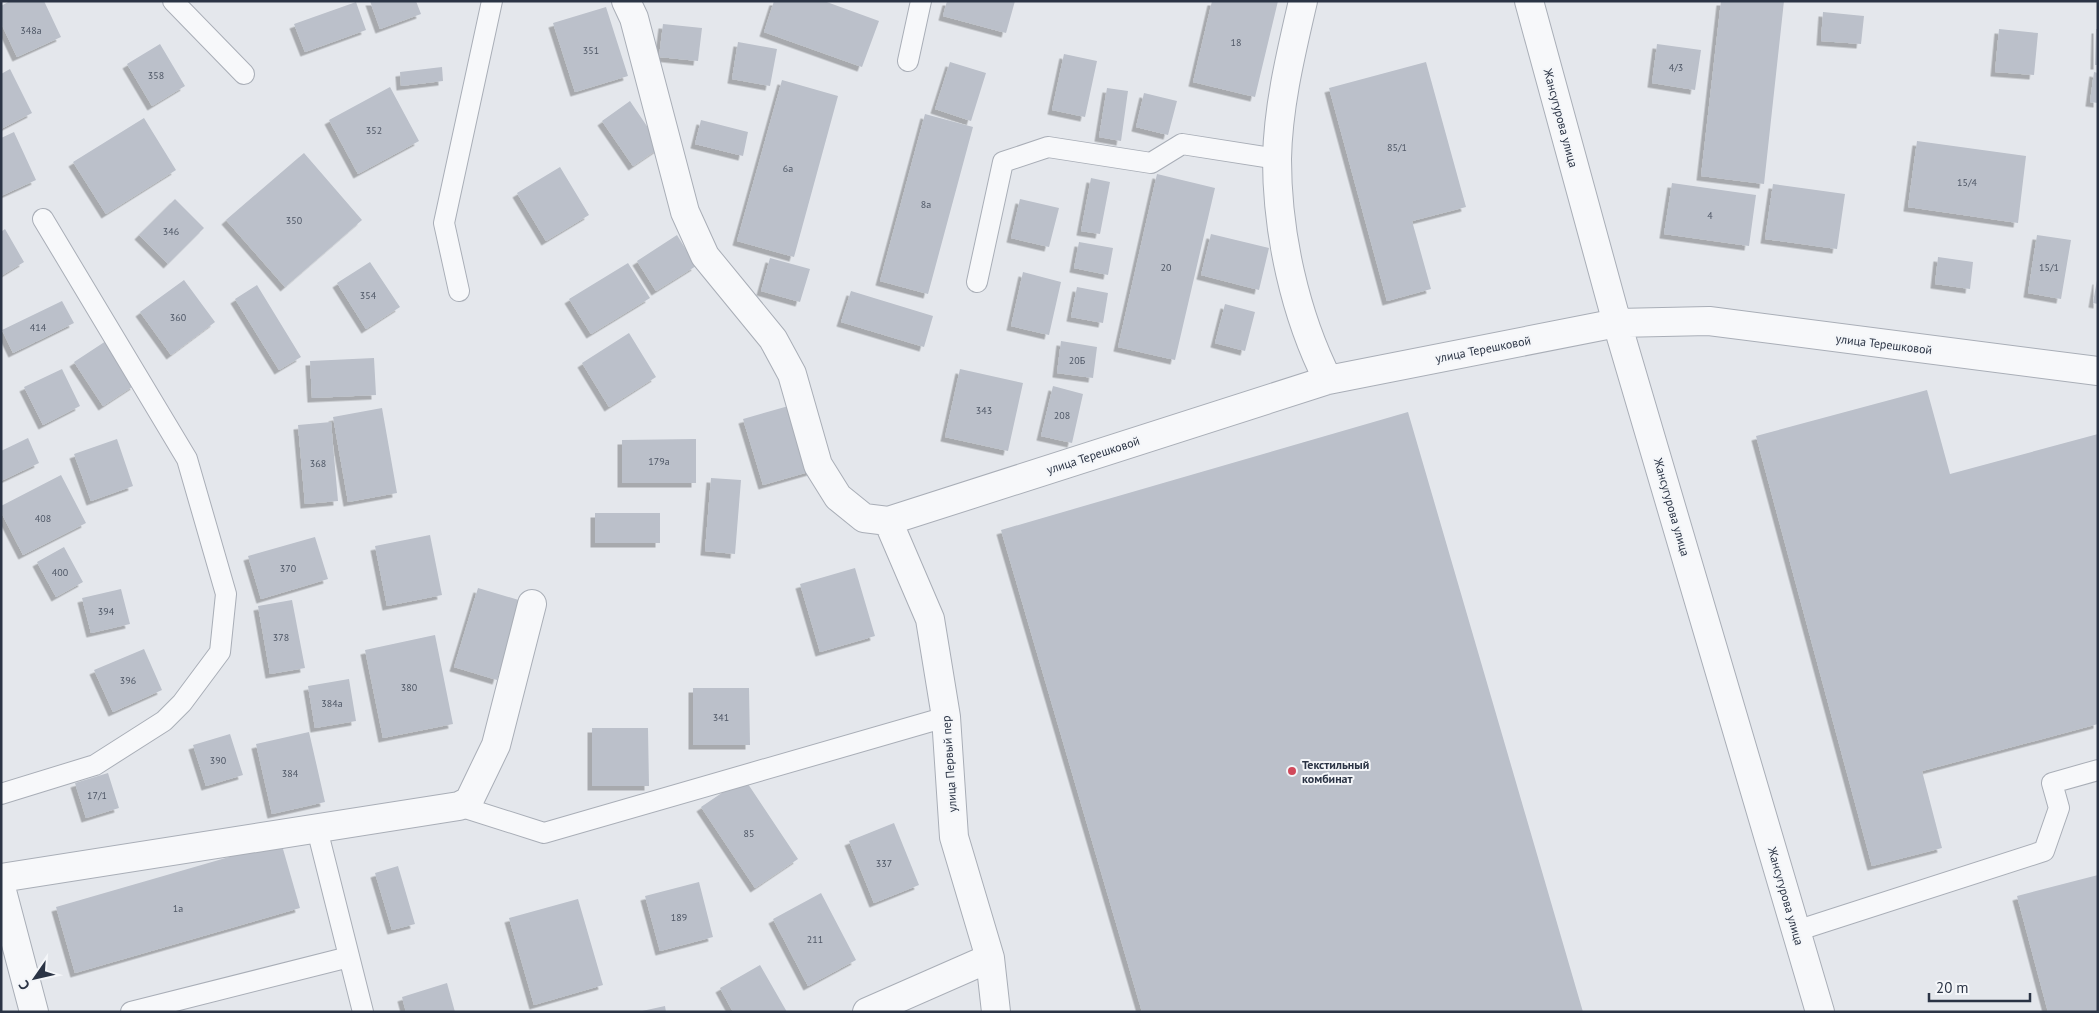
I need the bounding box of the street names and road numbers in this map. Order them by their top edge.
street label: Жансугурова улица [1540,66,1581,169]
street label: улица Терешковой [1835,331,1933,357]
street label: улица Терешковой [1434,332,1532,366]
street label: улица Терешковой [1045,433,1141,477]
street label: Жансугурова улица [1651,455,1693,558]
street label: улица Первый пер [938,715,960,813]
street label: Жансугурова улица [1765,844,1807,947]

